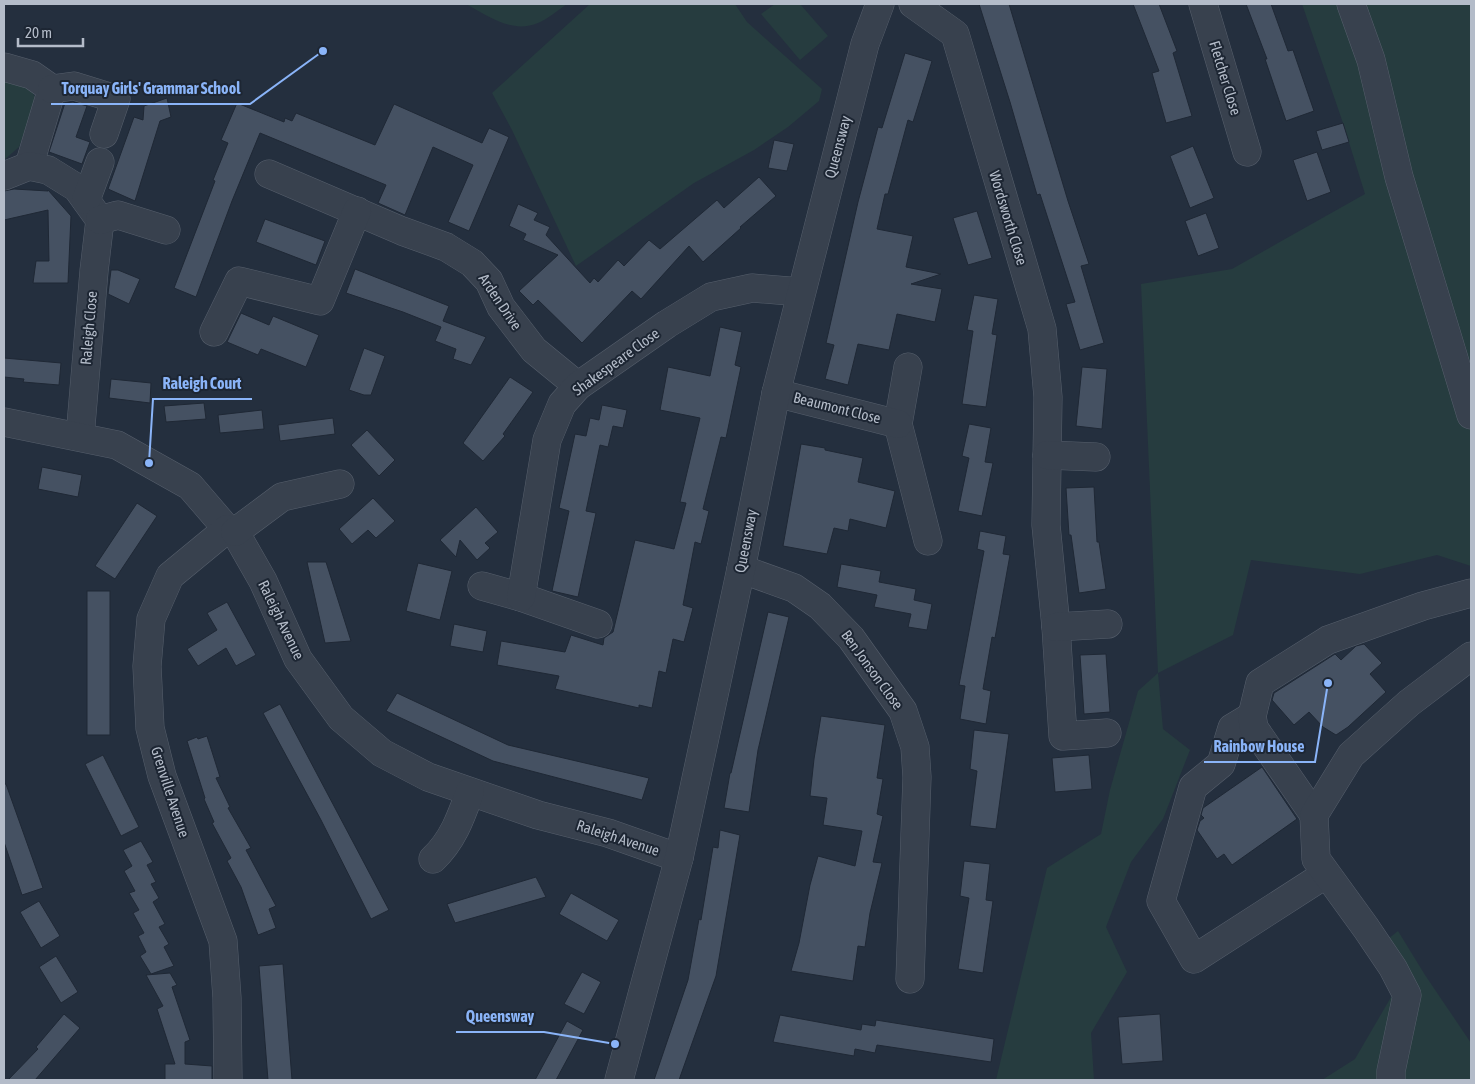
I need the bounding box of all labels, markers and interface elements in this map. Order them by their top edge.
scale bar [18,15,82,47]
text: 20 m [25,24,52,41]
street label: Fletcher Close [1206,39,1245,117]
callout: Torquay Girls' Grammar School [51,73,250,104]
text: Torquay Girls' Grammar School [62,79,241,97]
street label: Queensway [821,114,854,180]
street label: Wordsworth Close [986,169,1031,267]
street label: Arden Drive [475,270,526,333]
street label: Raleigh Close [77,290,100,366]
street label: Shakespeare Close [569,324,662,399]
callout: Raleigh Court [153,368,252,399]
text: Raleigh Court [163,374,242,392]
street label: Beaumont Close [792,388,883,427]
street label: Queensway [731,508,760,574]
street label: Raleigh Avenue [255,577,308,662]
street label: Ben Jonson Close [838,627,907,713]
callout: Rainbow House [1204,731,1315,762]
text: Rainbow House [1213,737,1305,755]
street label: Grenville Avenue [148,744,193,839]
street label: Raleigh Avenue [575,816,662,859]
callout: Queensway [456,1001,544,1032]
text: Queensway [466,1007,535,1025]

